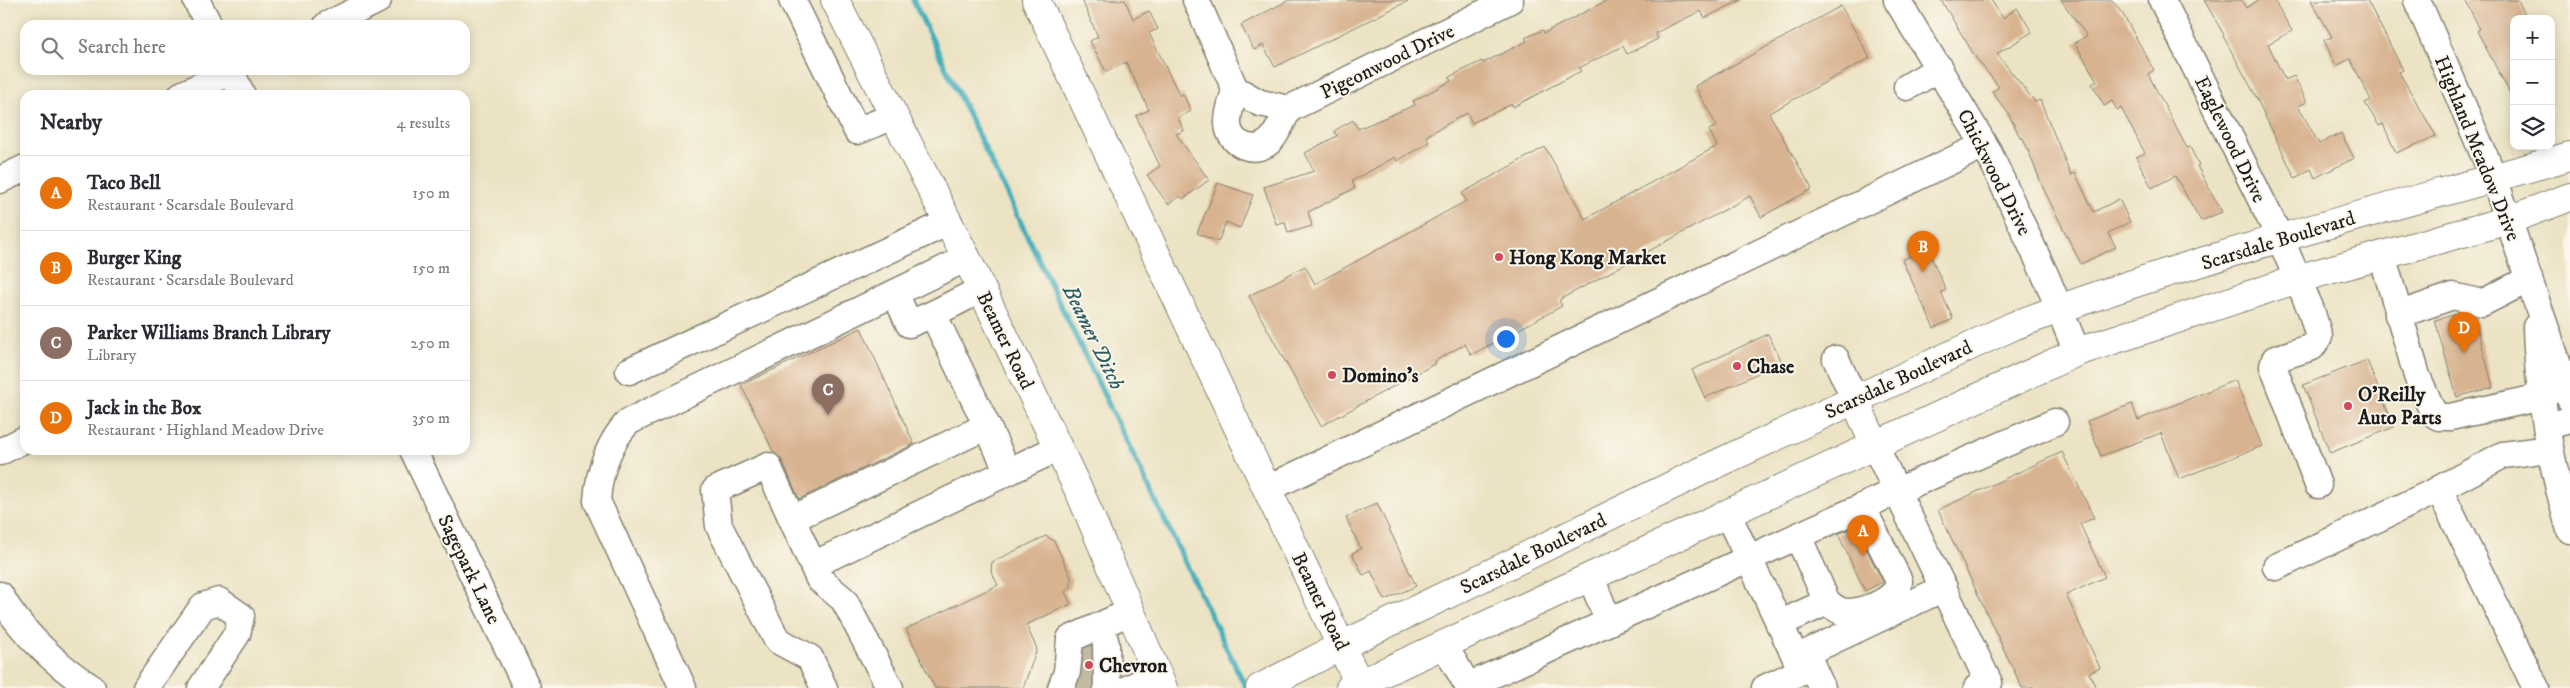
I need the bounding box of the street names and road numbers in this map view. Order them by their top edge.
street label: Pigeonwood Drive [1317,19,1459,106]
street label: Highland Meadow Drive [2428,52,2525,245]
street label: Eaglewood Drive [2188,72,2271,207]
street label: Chickwood Drive [1951,105,2036,240]
street label: Scarsdale Boulevard [2198,206,2358,277]
street label: Beamer Road [970,288,1039,394]
street label: Scarsdale Boulevard [1821,335,1976,425]
street label: Scarsdale Boulevard [1456,508,1611,601]
street label: Sagepark Lane [431,511,506,628]
street label: Beamer Road [1285,549,1354,655]

